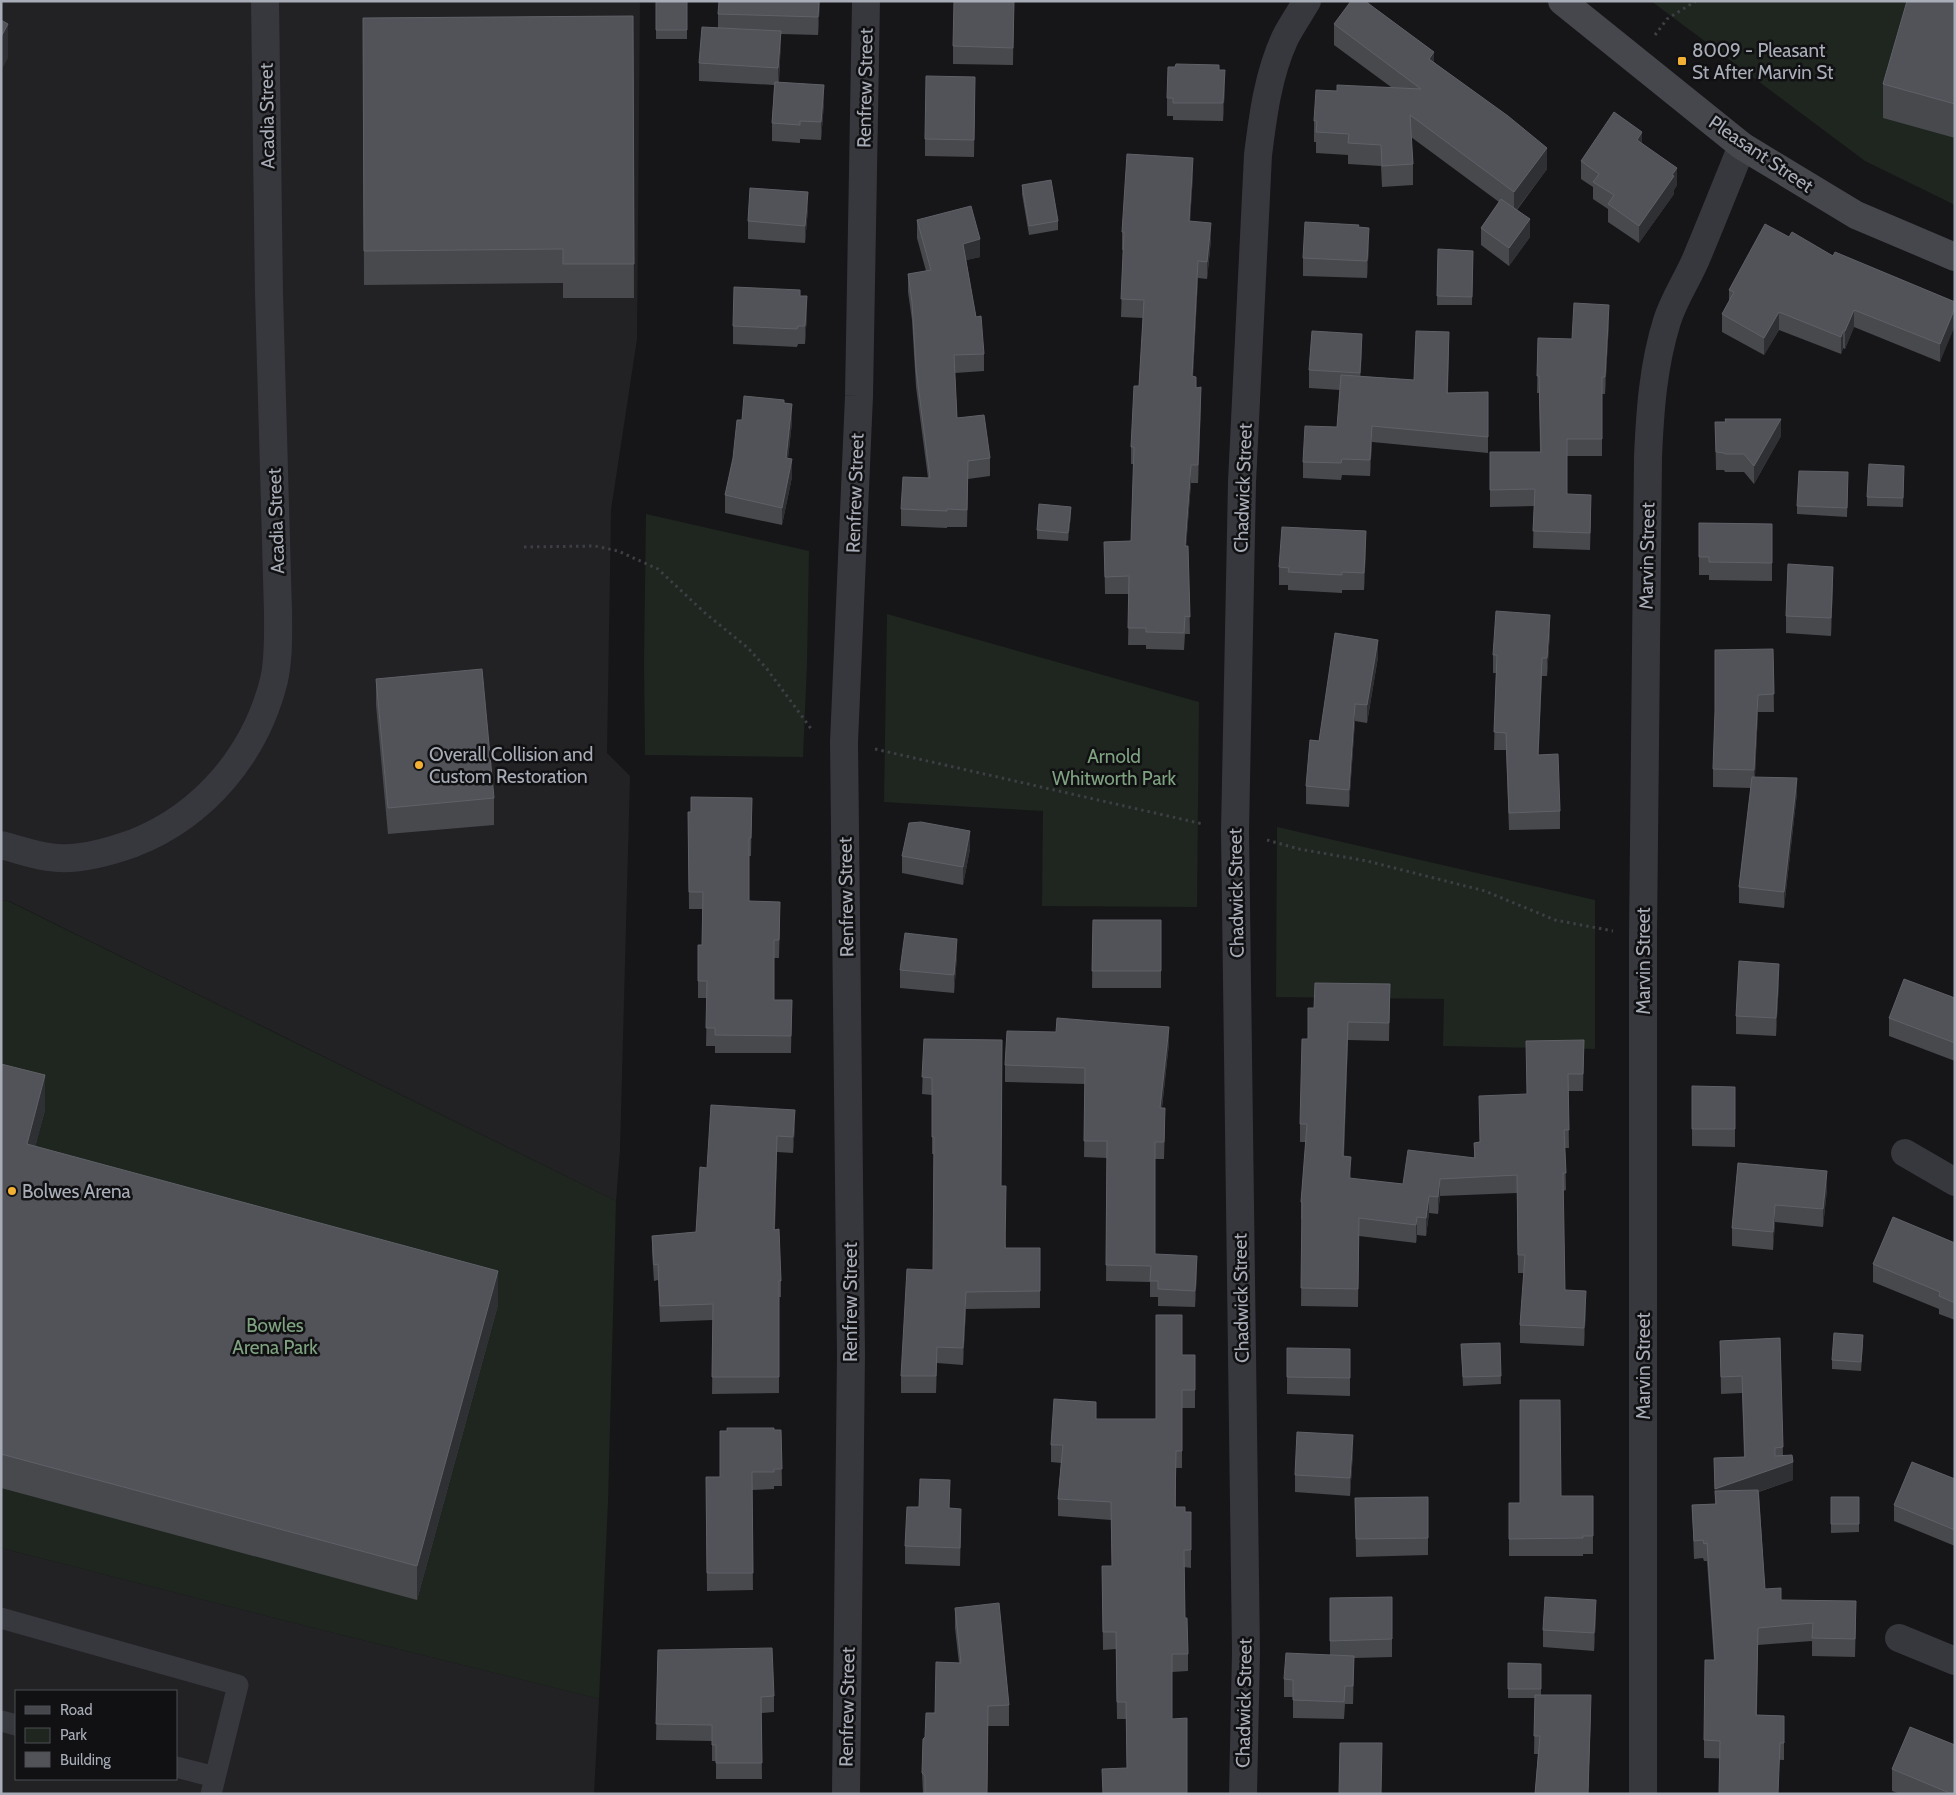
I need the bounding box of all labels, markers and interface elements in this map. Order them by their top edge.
street label: Renfrew Street [852,27,878,148]
place label: 8009 - Pleasant St After Marvin St [1692,39,1834,84]
marker: 8009 - Pleasant St After Marvin St [1676,55,1688,67]
street label: Acadia Street [255,62,279,169]
street label: Pleasant Street [1704,111,1818,198]
street label: Chadwick Street [1229,422,1257,553]
street label: Renfrew Street [841,432,869,553]
street label: Acadia Street [263,467,289,574]
street label: Marvin Street [1635,501,1659,610]
place label: Overall Collision and Custom Restoration [429,743,593,788]
park label: Arnold Whitworth Park [1052,745,1177,790]
marker: Overall Collision and Custom Restoration [413,759,425,771]
street label: Chadwick Street [1223,827,1249,958]
street label: Renfrew Street [833,836,859,957]
street label: Marvin Street [1632,907,1655,1015]
place label: Bolwes Arena [22,1180,131,1203]
marker: Bolwes Arena [6,1185,18,1197]
street label: Chadwick Street [1228,1232,1254,1363]
street label: Renfrew Street [839,1241,862,1362]
street label: Marvin Street [1632,1312,1655,1420]
park label: Bowles Arena Park [232,1314,318,1359]
street label: Chadwick Street [1231,1637,1257,1768]
street label: Renfrew Street [834,1646,860,1767]
legend [15,1690,178,1780]
text: Road [60,1701,93,1719]
text: Park [60,1726,87,1744]
text: Building [60,1751,111,1769]

